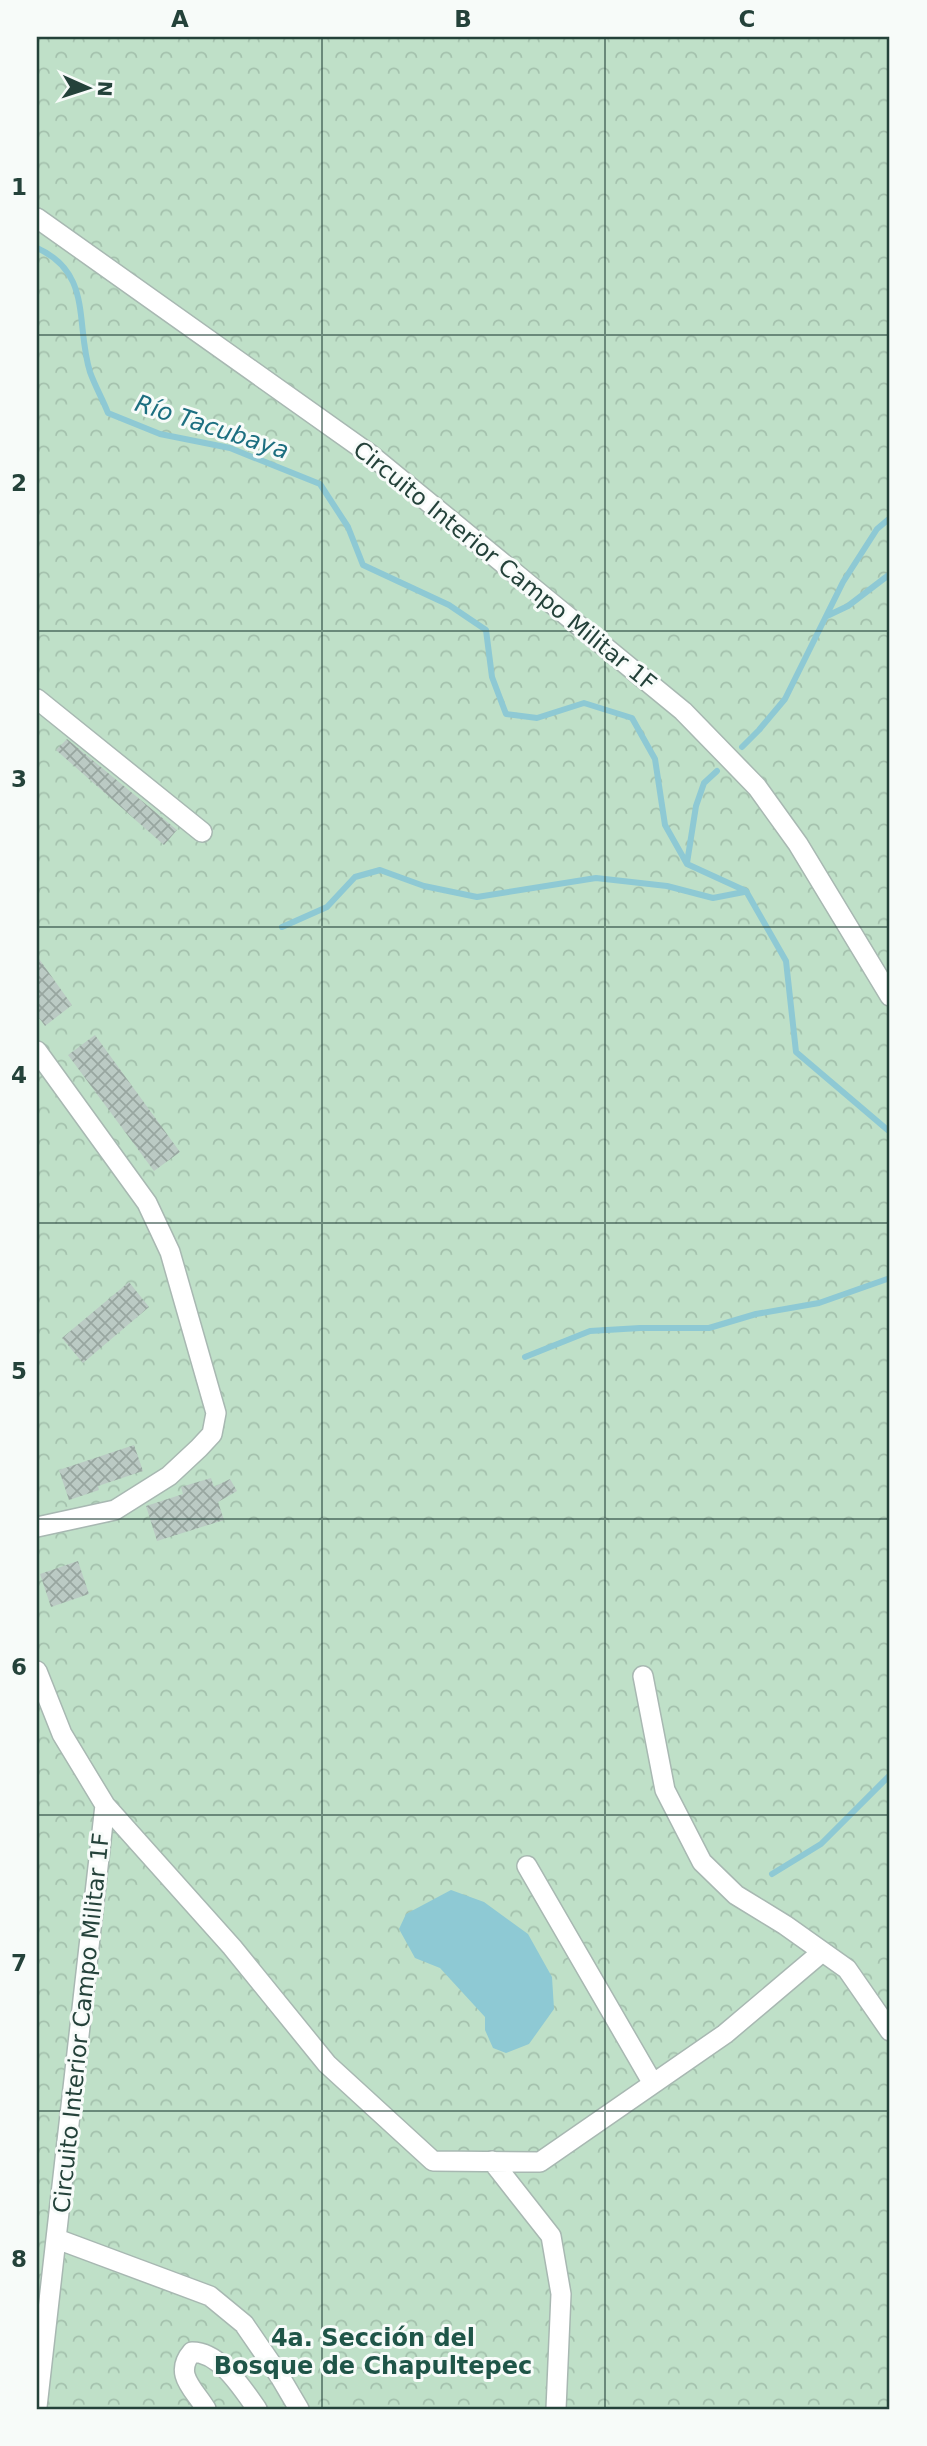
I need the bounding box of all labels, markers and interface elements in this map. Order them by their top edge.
text: A [171,6,189,32]
text: B [454,6,472,32]
text: C [739,6,755,32]
north arrow [52,52,122,122]
text: N [94,80,116,97]
text: 1 [11,174,27,200]
water label: Río Tacubaya [132,389,292,465]
street label: Circuito Interior Campo Militar 1F [348,436,662,696]
text: 2 [11,470,27,496]
text: 3 [11,766,27,792]
text: 4 [11,1062,27,1088]
text: 5 [11,1358,27,1384]
text: 6 [11,1654,27,1680]
street label: Circuito Interior Campo Militar 1F [48,1832,114,2214]
text: 7 [11,1950,27,1976]
text: 8 [11,2246,27,2272]
district label: 4a. Sección del Bosque de Chapultepec [214,2324,532,2380]

